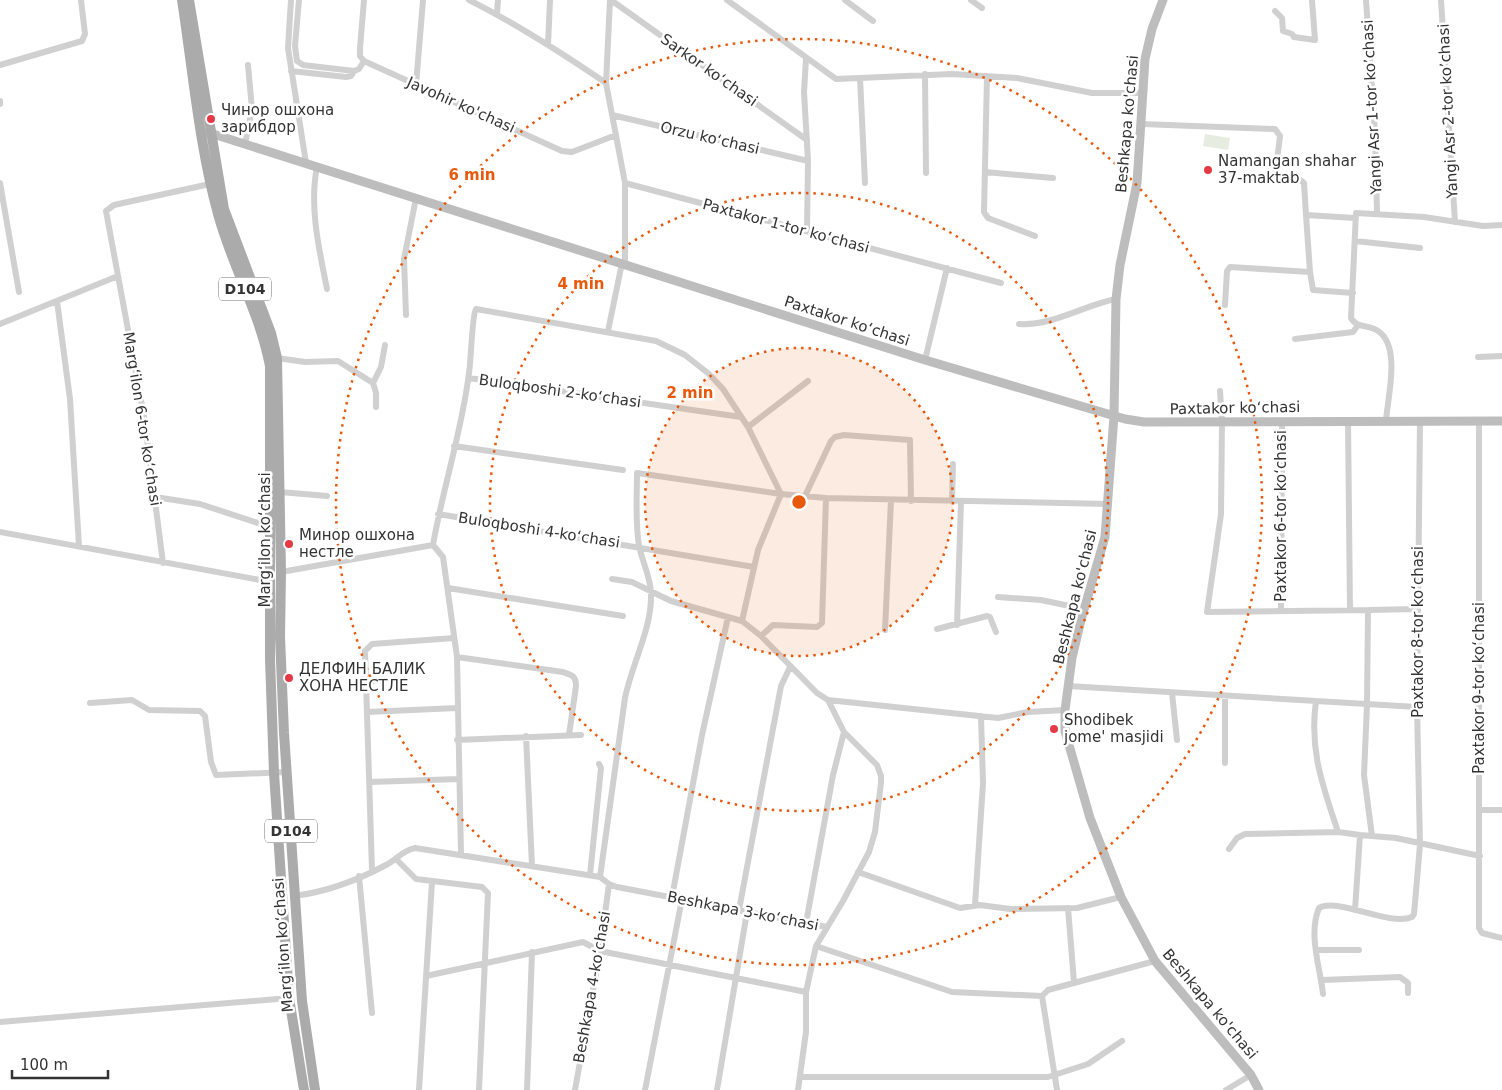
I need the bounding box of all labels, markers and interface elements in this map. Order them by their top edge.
street label: Yangi Asr 1-tor koʼchasi [1358,19,1386,196]
street label: Yangi Asr 2-tor koʼchasi [1434,23,1462,200]
street label: Sarkor koʻchasi [657,30,761,110]
street label: Beshkapa ko'chasi [1112,54,1142,194]
street label: Javohir ko'chasi [403,73,518,137]
place label: Чинор ошхона зарибдор [221,101,334,136]
marker: Чинор ошхона зарибдор [205,113,217,125]
street label: Orzu koʻchasi [659,118,761,158]
place label: Namangan shahar 37-maktab [1218,152,1357,187]
marker: Namangan shahar 37-maktab [1202,164,1214,176]
text: 6 min [448,166,496,184]
street label: Paxtakor 1-tor koʻchasi [701,195,871,257]
text: 4 min [557,275,605,293]
road number: D104 [219,278,271,300]
street label: Paxtakor koʻchasi [782,292,912,350]
street label: Margʻilon 6-tor koʻchasi [119,331,165,507]
street label: Buloqboshi 2-koʻchasi [478,371,642,411]
text: 2 min [666,384,714,402]
street label: Paxtakor koʻchasi [1169,398,1301,418]
street label: Paxtakor 6-tor koʻchasi [1272,430,1290,602]
street label: Margʻilon koʻchasi [256,472,274,608]
centre of rings [790,493,808,511]
street label: Buloqboshi 4-koʻchasi [457,508,621,552]
place label: Минор ошхона нестле [299,526,415,561]
street label: Beshkapa ko'chasi [1050,528,1100,666]
marker: Минор ошхона нестле [283,538,295,550]
street label: Paxtakor 8-tor koʻchasi [1409,546,1427,718]
street label: Paxtakor 9-tor koʻchasi [1470,602,1488,774]
place label: ДЕЛФИН БАЛИК ХОНА НЕСТЛЕ [299,660,426,695]
marker: ДЕЛФИН БАЛИК ХОНА НЕСТЛЕ [283,672,295,684]
place label: Shodibek jome' masjidi [1063,711,1164,746]
marker: Shodibek jome' masjidi [1048,723,1060,735]
road number: D104 [265,819,317,842]
street label: Margʻilon koʻchasi [269,877,297,1013]
street label: Beshkapa 3-koʻchasi [666,887,820,935]
street label: Beshkapa 4-koʻchasi [570,910,614,1064]
street label: Beshkapa ko'chasi [1159,945,1261,1063]
scale bar [12,1048,109,1080]
text: 100 m [20,1056,68,1074]

